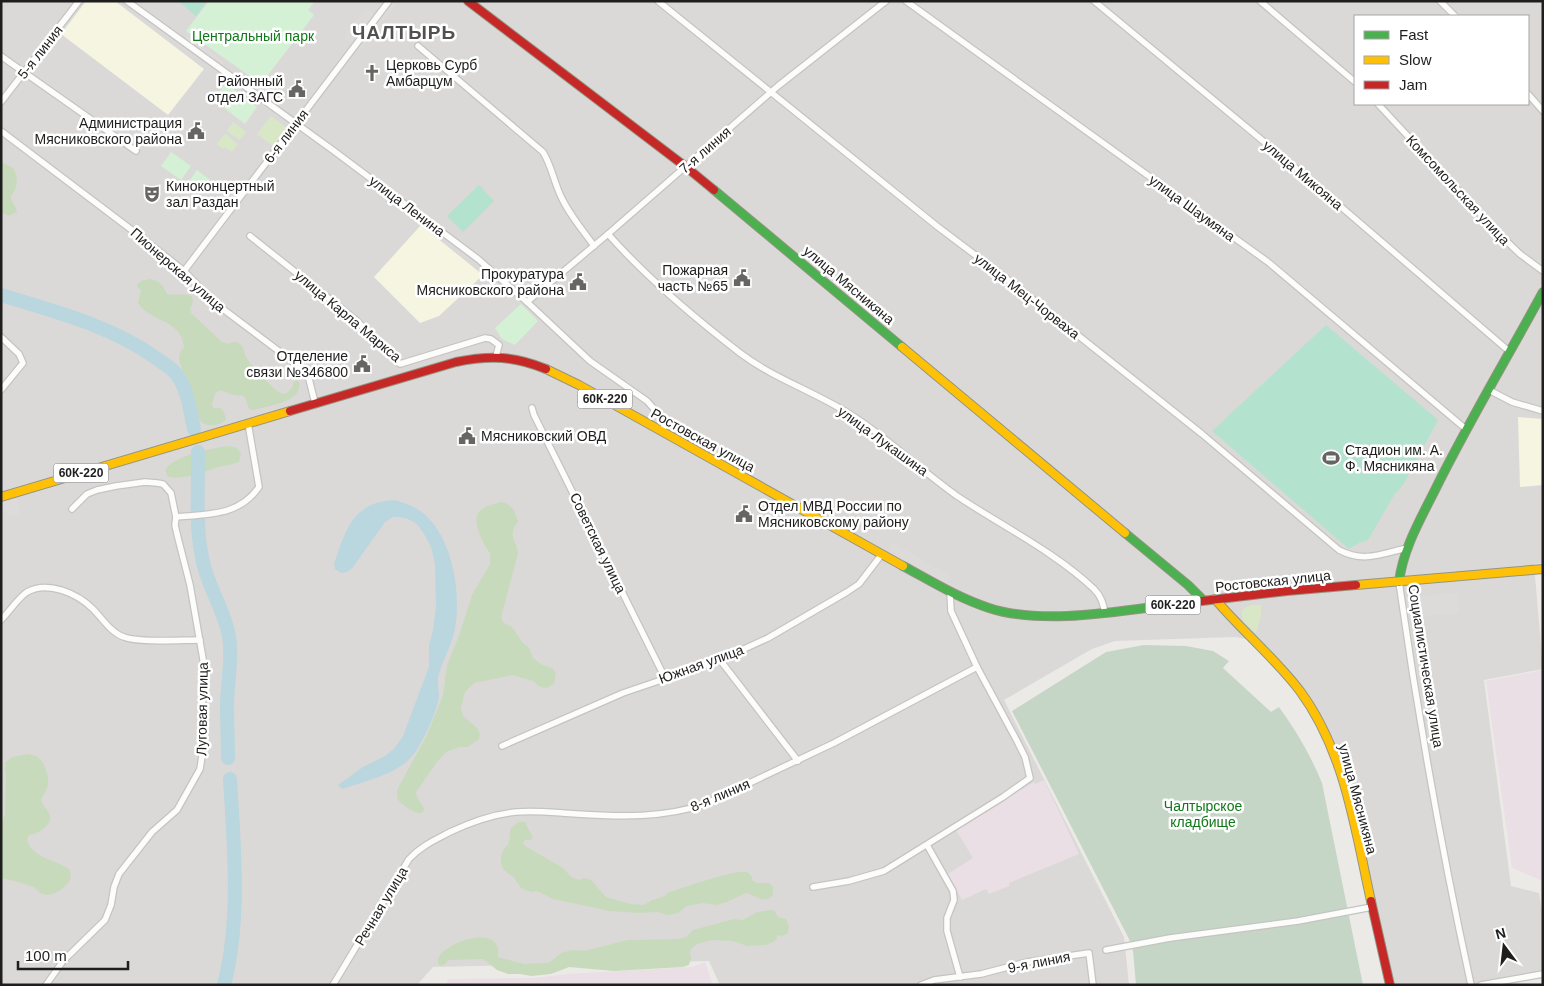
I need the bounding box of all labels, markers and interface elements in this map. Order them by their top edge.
legend [1354,15,1529,105]
street label: 5-я линия [14,22,66,82]
district label: ЧАЛТЫРЬ [352,22,456,43]
text: Fast [1399,26,1429,43]
park label: Центральный парк [192,28,315,44]
text: Slow [1399,51,1432,68]
place label: Церковь Сурб Амбарцум [386,57,477,89]
church icon: Церковь Сурб Амбарцум [362,63,382,83]
place label: Районный отдел ЗАГС [207,73,283,105]
text: Jam [1399,76,1427,93]
public building icon: Районный отдел ЗАГС [287,79,307,99]
street label: 6-я линия [261,106,311,166]
place label: Администрация Мясниковского района [35,115,182,147]
public building icon: Администрация Мясниковского района [186,121,206,141]
street label: 7-я линия [676,123,734,177]
street label: Комсомольская улица [1403,132,1513,248]
street label: улица Микояна [1260,137,1346,213]
street label: улица Шаумяна [1146,171,1238,245]
street label: улица Ленина [366,172,448,240]
place label: Киноконцертный зал Раздан [166,178,274,210]
theatre icon: Киноконцертный зал Раздан [142,184,162,204]
street label: Пионерская улица [127,225,229,316]
street label: улица Мясникяна [800,242,898,328]
street label: улица Мец-Чорваха [971,250,1083,342]
place label: Пожарная часть №65 [658,262,728,294]
place label: Прокуратура Мясниковского района [417,266,564,298]
street label: улица Карла Маркса [292,267,405,365]
public building icon: Пожарная часть №65 [732,268,752,288]
public building icon: Прокуратура Мясниковского района [568,272,588,292]
place label: Отделение связи №346800 [246,348,348,380]
public building icon: Отделение связи №346800 [352,354,372,374]
road number: 60К-220 [578,389,632,408]
street label: улица Лукашина [835,403,931,479]
street label: Ростовская улица [648,405,758,475]
public building icon: Мясниковский ОВД [457,426,477,446]
place label: Мясниковский ОВД [481,428,607,444]
place label: Стадион им. А. Ф. Мясникяна [1345,442,1443,474]
sports icon: Стадион им. А. Ф. Мясникяна [1321,448,1341,468]
road number: 60К-220 [54,463,108,482]
street label: Советская улица [567,490,629,596]
place label: Отдел МВД России по Мясниковскому району [758,498,909,530]
public building icon: Отдел МВД России по Мясниковскому району [734,504,754,524]
street label: Ростовская улица [1214,567,1332,595]
street label: Социалистическая улица [1405,583,1447,749]
road number: 60К-220 [1146,596,1200,614]
street label: Южная улица [656,641,746,687]
street label: Луговая улица [193,662,211,756]
street label: улица Мясникяна [1336,742,1380,856]
street label: 8-я линия [688,775,752,815]
park label: Чалтырское кладбище [1164,798,1242,830]
street label: Речная улица [351,864,411,948]
north arrow [1479,921,1529,971]
text: N [1494,924,1508,942]
scale bar [18,938,128,970]
text: 100 m [25,947,67,964]
street label: 9-я линия [1007,948,1071,976]

